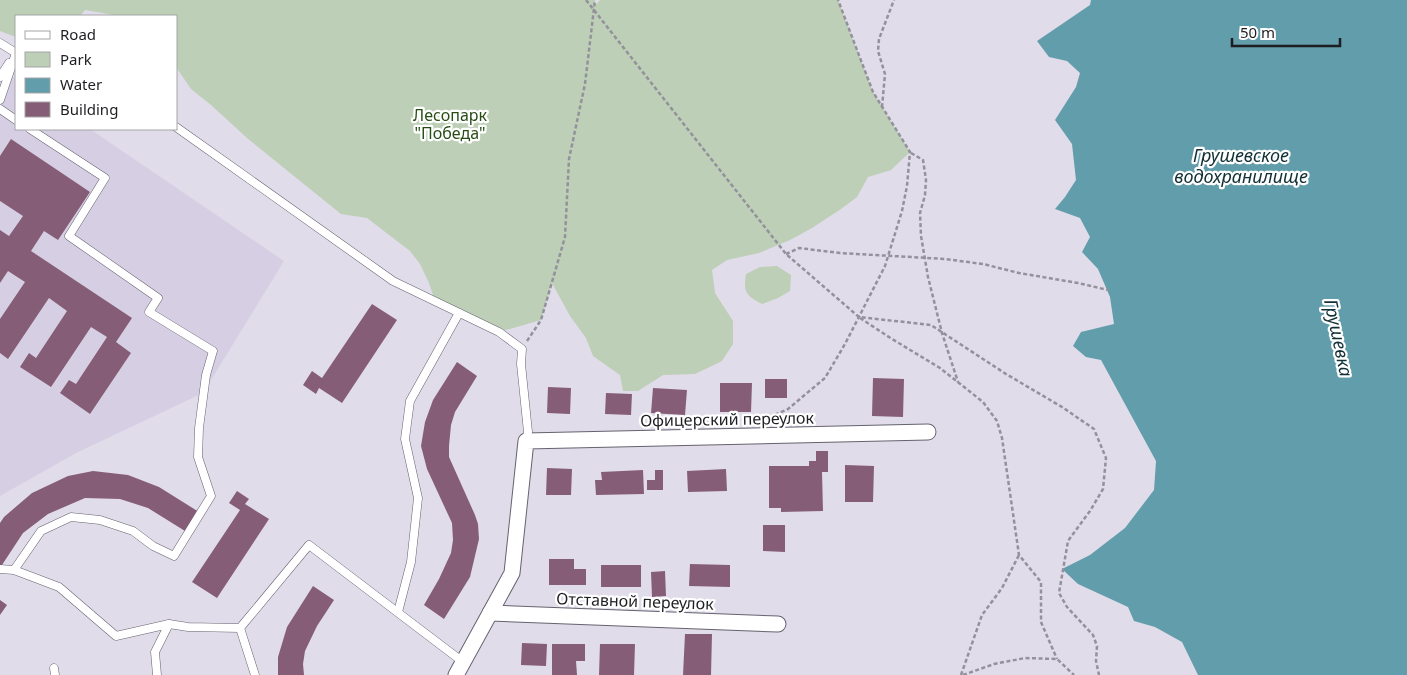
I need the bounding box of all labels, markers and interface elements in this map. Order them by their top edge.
legend [15,15,178,130]
scale bar [1232,15,1340,47]
text: 50 m [1240,22,1275,42]
text: Road [60,24,96,44]
text: Park [60,49,92,69]
text: Water [60,74,102,94]
text: Building [60,99,118,119]
park label: Лесопарк "Победа" [413,104,488,144]
water label: Грушевское водохранилище [1174,143,1308,188]
water label: Грушевка [1319,297,1359,379]
street label: Офицерский переулок [640,406,815,432]
street label: Отставной переулок [556,587,715,615]

